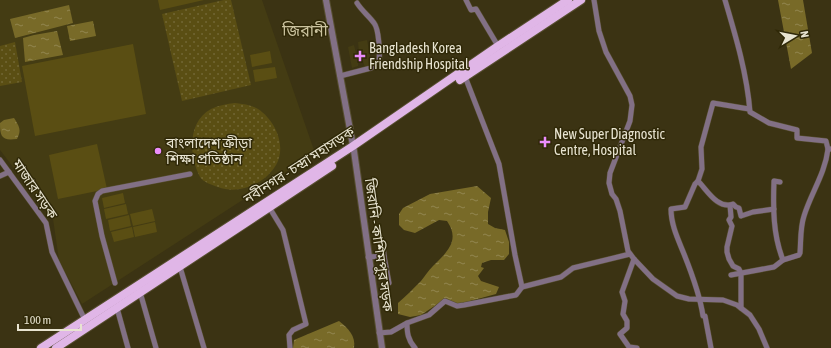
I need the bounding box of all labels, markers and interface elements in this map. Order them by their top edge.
north arrow [775,16,815,56]
district label: জিরানী [281,21,329,39]
text: N [798,30,811,39]
place label: Bangladesh Korea Friendship Hospital [369,40,469,72]
marker: Bangladesh Korea Friendship Hospital [354,50,366,62]
street label: নবীনগর - চন্দ্রা মহাসড়ক [240,123,358,207]
place label: New Super Diagnostic Centre, Hospital [554,126,666,158]
place label: বাংলাদেশ ক্রীড়া শিক্ষা প্রতিষ্ঠান [165,135,252,167]
marker: New Super Diagnostic Centre, Hospital [539,136,551,148]
marker: বাংলাদেশ ক্রীড়া শিক্ষা প্রতিষ্ঠান [153,146,163,156]
street label: মাজার সড়ক [9,155,61,222]
street label: জিরানি - কাশিমপুর সড়ক [361,176,396,314]
scale bar [18,306,81,332]
text: 100 m [24,313,51,327]

